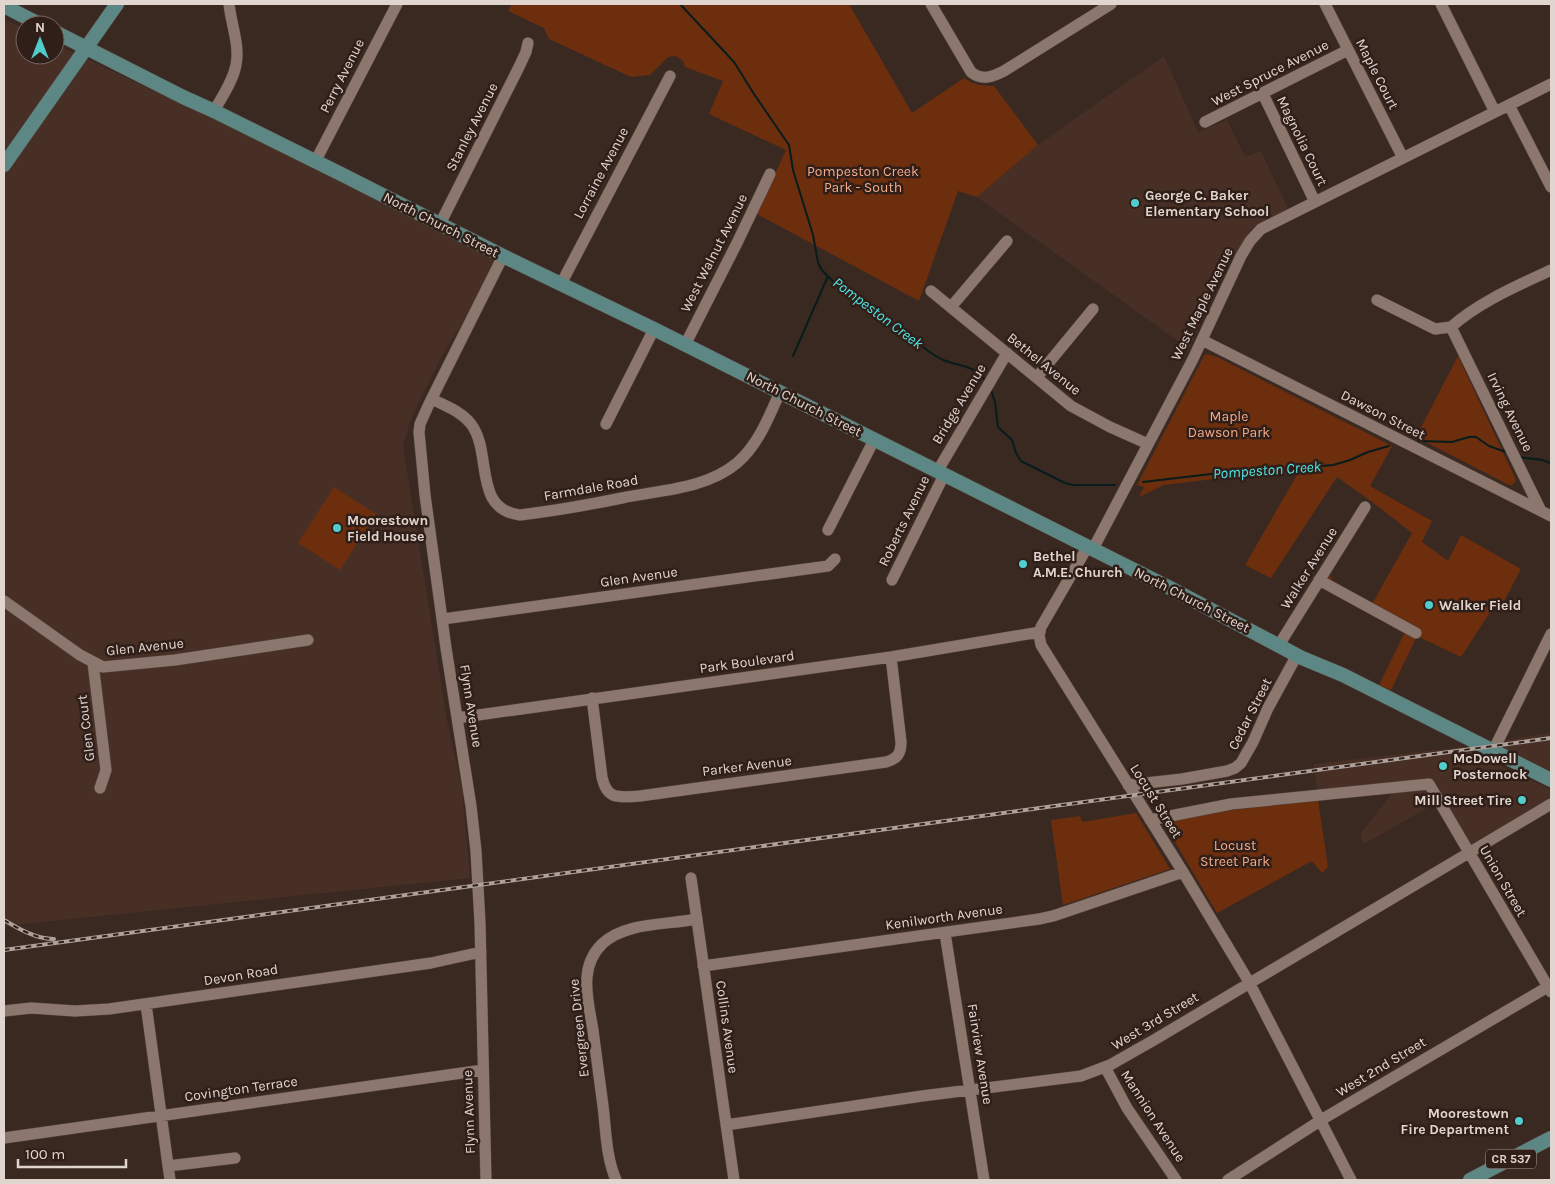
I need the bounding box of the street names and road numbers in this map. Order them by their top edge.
street label: Perry Avenue [316,36,368,116]
street label: West Spruce Avenue [1209,36,1331,110]
street label: Maple Court [1352,36,1402,112]
street label: Stanley Avenue [442,80,502,174]
street label: Magnolia Court [1273,93,1331,189]
street label: Lorraine Avenue [570,124,632,222]
street label: North Church Street [380,189,502,261]
street label: West Walnut Avenue [677,191,751,315]
street label: West Maple Avenue [1167,245,1237,363]
street label: Bethel Avenue [1004,329,1084,399]
street label: Bridge Avenue [928,361,990,447]
street label: North Church Street [743,368,865,440]
street label: Irving Avenue [1484,370,1536,454]
street label: Dawson Street [1338,386,1428,444]
street label: Farmdale Road [542,471,640,505]
street label: Roberts Avenue [875,473,933,569]
street label: Walker Avenue [1277,524,1341,612]
street label: Glen Avenue [599,563,679,591]
street label: North Church Street [1131,564,1253,636]
street label: Glen Avenue [105,634,185,660]
street label: Park Boulevard [698,647,796,677]
street label: Flynn Avenue [456,663,486,749]
street label: Cedar Street [1225,675,1275,753]
street label: Glen Court [73,694,99,762]
street label: Parker Avenue [701,752,793,780]
street label: Locust Street [1126,761,1186,841]
street label: Union Street [1476,842,1530,920]
street label: Kenilworth Avenue [884,900,1004,934]
street label: Devon Road [203,961,279,989]
street label: Evergreen Drive [565,978,593,1078]
street label: Collins Avenue [712,980,742,1074]
street label: West 3rd Street [1108,988,1202,1054]
street label: Fairview Avenue [964,1002,996,1106]
street label: West 2nd Street [1333,1033,1429,1101]
street label: Mannion Avenue [1117,1067,1189,1165]
street label: Flynn Avenue [459,1070,479,1154]
street label: Covington Terrace [183,1073,299,1105]
road number: CR 537 [1486,1150,1536,1168]

